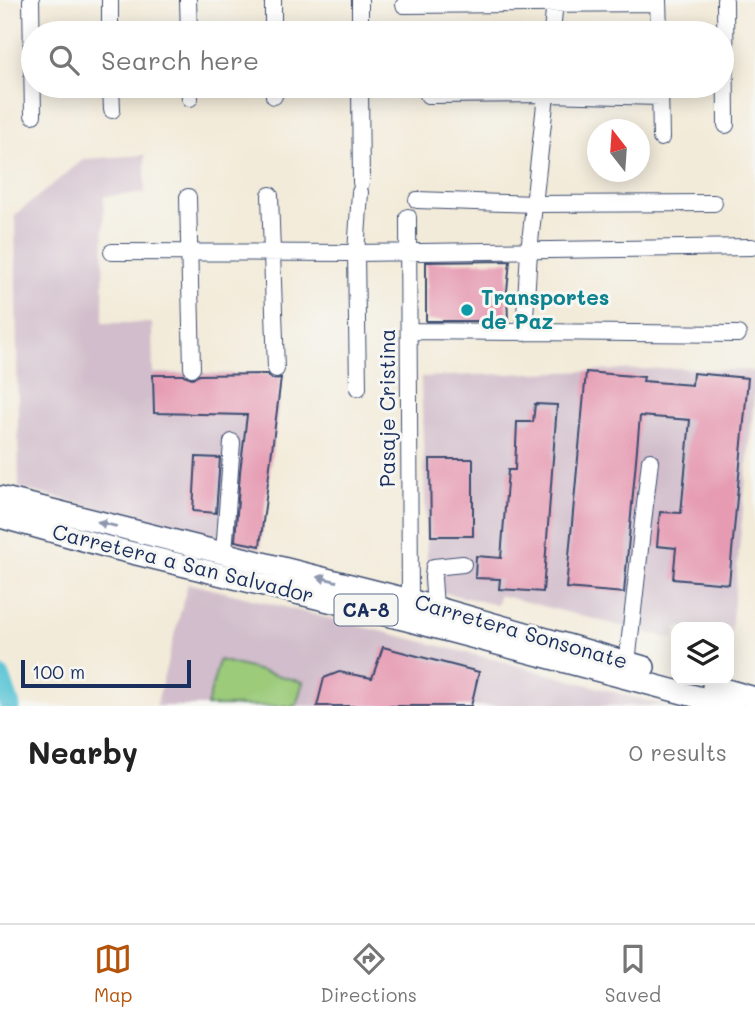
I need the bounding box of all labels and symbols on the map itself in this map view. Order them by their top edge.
north arrow [587,119,650,182]
place label: Transportes de Paz [481,283,609,334]
marker: Transportes de Paz [459,302,475,318]
street label: Pasaje Cristina [373,329,400,487]
street label: Carretera a San Salvador [50,517,317,608]
one-way arrow [96,518,118,529]
one-way arrow [316,573,338,584]
street label: Carretera Sonsonate [412,587,631,674]
road number: CA-8 [334,594,398,625]
scale bar [21,657,191,689]

